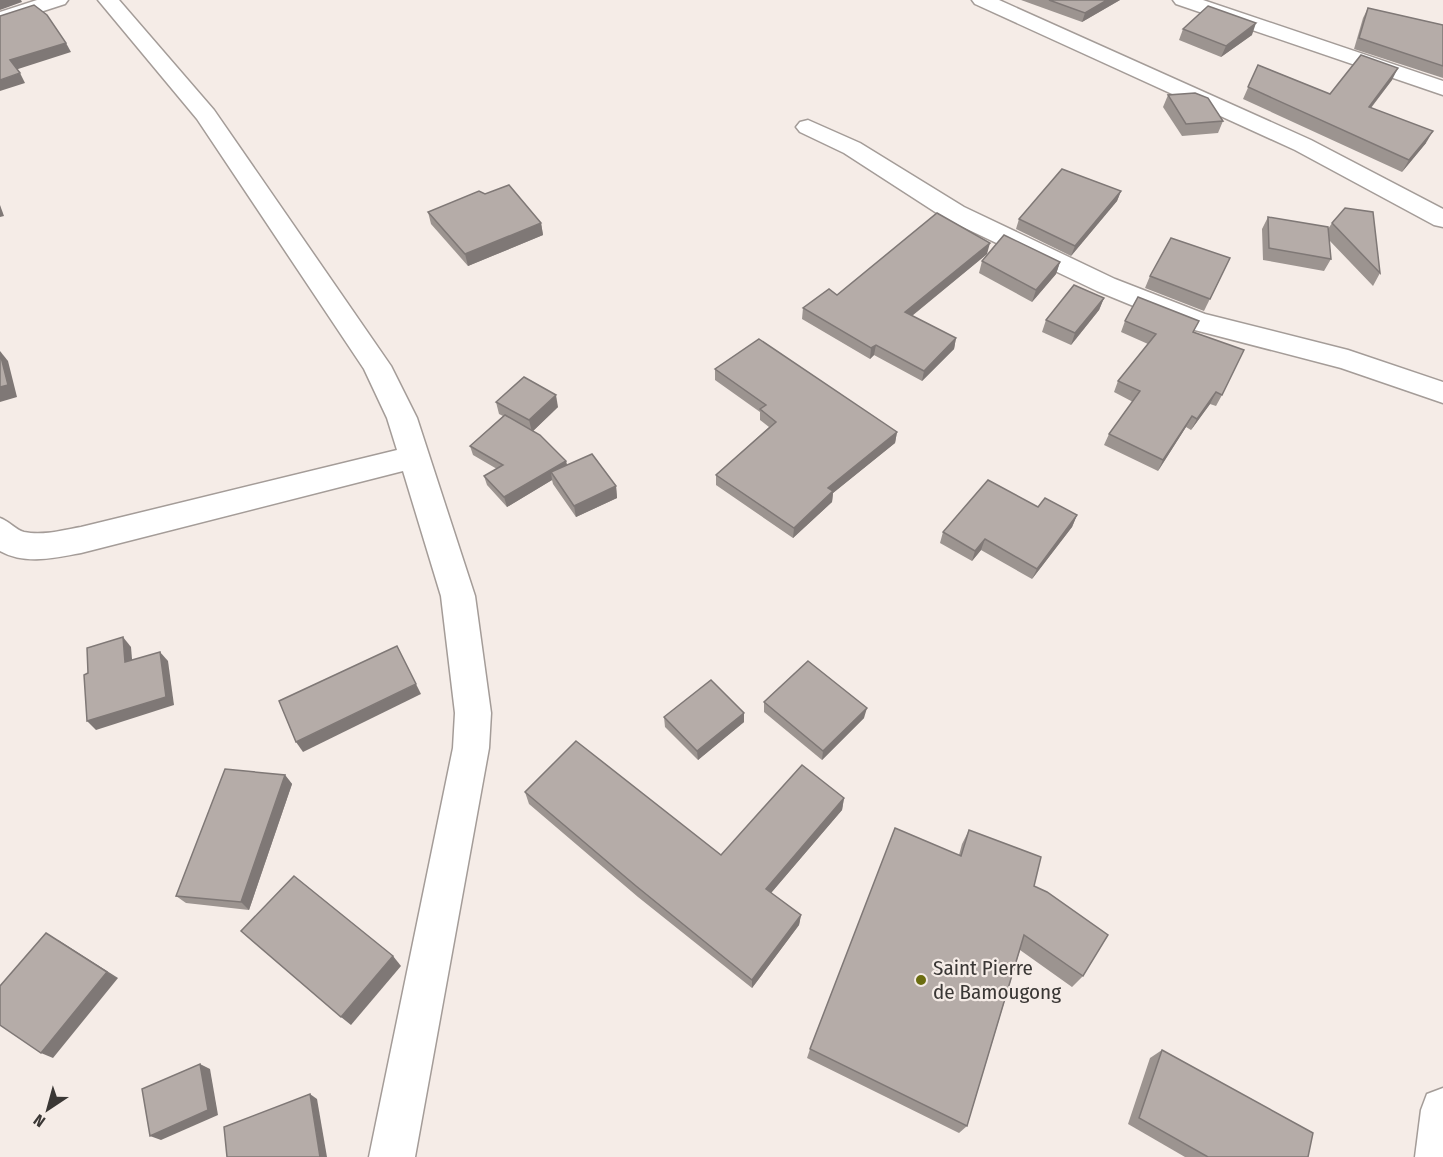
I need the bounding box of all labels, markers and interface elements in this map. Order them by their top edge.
place label: Saint Pierre de Bamougong [933,955,1061,1005]
marker: Saint Pierre de Bamougong [914,973,928,987]
north arrow [18,1079,78,1139]
text: N [30,1110,49,1131]

